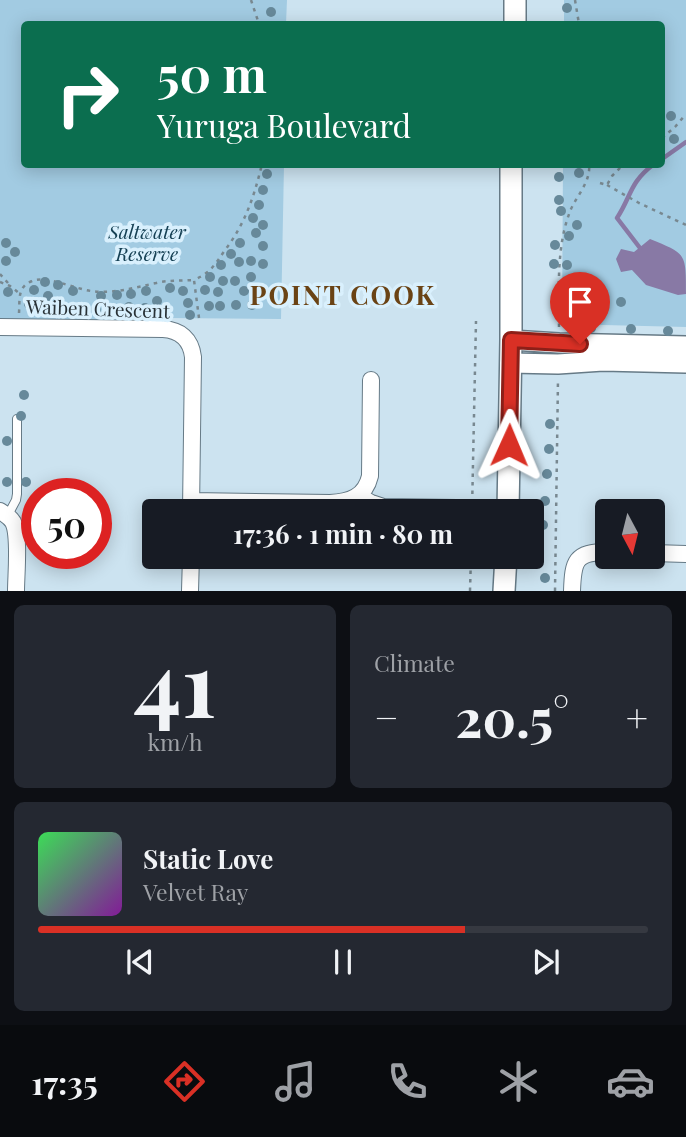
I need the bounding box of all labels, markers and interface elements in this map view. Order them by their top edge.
text: 50 m [157,40,267,105]
icon: right [42,49,133,140]
text: Yuruga Boulevard [157,103,411,146]
park label: Saltwater Reserve [107,218,187,266]
pin [550,272,610,344]
district label: POINT COOK [250,277,436,312]
icon: arrive [561,283,599,321]
street label: Waiben Crescent [25,292,171,324]
position arrow [472,408,546,482]
speed limit sign: 50 [21,478,112,569]
north arrow [595,499,665,569]
map controls [595,499,665,569]
text: 17:36 · 1 min · 80 m [233,516,453,551]
text: 41 [134,620,216,741]
text: Climate [374,647,455,678]
text: 20.5° [455,682,569,751]
text: − [374,691,399,742]
text: + [626,691,648,742]
text: km/h [147,726,203,757]
text: Static Love [143,841,273,876]
text: Velvet Ray [143,876,248,907]
icon: previous [121,943,159,981]
icon: pause [324,943,362,981]
icon: next [527,943,565,981]
icon: directions [160,1057,209,1106]
icon: music [271,1057,320,1106]
icon: phone [383,1057,432,1106]
icon: climate [494,1057,543,1106]
icon: car [606,1057,655,1106]
text: 17:35 [31,1060,98,1103]

